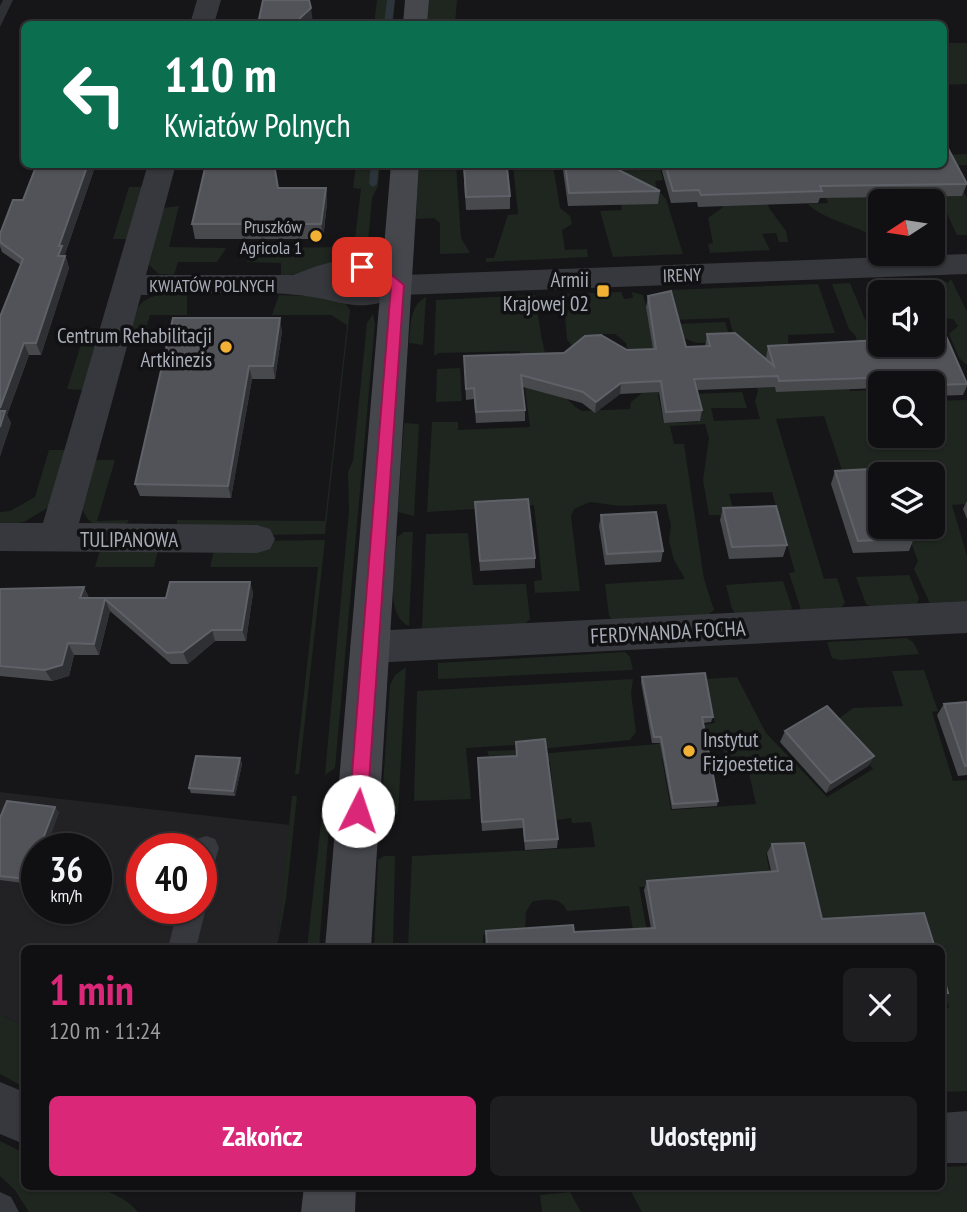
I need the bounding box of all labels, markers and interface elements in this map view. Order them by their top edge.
text: 110 m [164,42,277,106]
icon: left [49,49,140,140]
text: Kwiatów Polnych [164,104,351,146]
north arrow [868,189,945,266]
map controls [868,189,945,539]
place label: Pruszków Agricola 1 [240,215,302,259]
marker: Pruszków Agricola 1 [308,228,324,244]
pin [332,237,392,297]
icon: arrive [343,248,381,286]
street label: IRENY [662,263,702,287]
place label: Armii Krajowej 02 [503,266,589,317]
street label: KWIATÓW POLNYCH [149,274,275,297]
button: sound [868,280,945,357]
marker: Armii Krajowej 02 [595,283,611,299]
place label: Centrum Rehabilitacji Artkinezis [57,322,212,373]
marker: Centrum Rehabilitacji Artkinezis [218,339,234,355]
button: search [868,371,945,448]
button: layers [868,462,945,539]
street label: TULIPANOWA [80,526,178,553]
street label: FERDYNANDA FOCHA [590,614,746,650]
place label: Instytut Fizjoestetica [703,726,794,777]
marker: Instytut Fizjoestetica [681,743,697,759]
position arrow [321,774,395,848]
speed limit sign: 40 [126,833,217,924]
text: 36 [50,846,83,892]
text: km/h [51,884,82,907]
text: 1 min [49,962,134,1017]
button: close [843,968,917,1042]
text: 120 m · 11:24 [49,1016,161,1045]
button: Zakończ [49,1096,476,1176]
button: Udostępnij [490,1096,917,1176]

